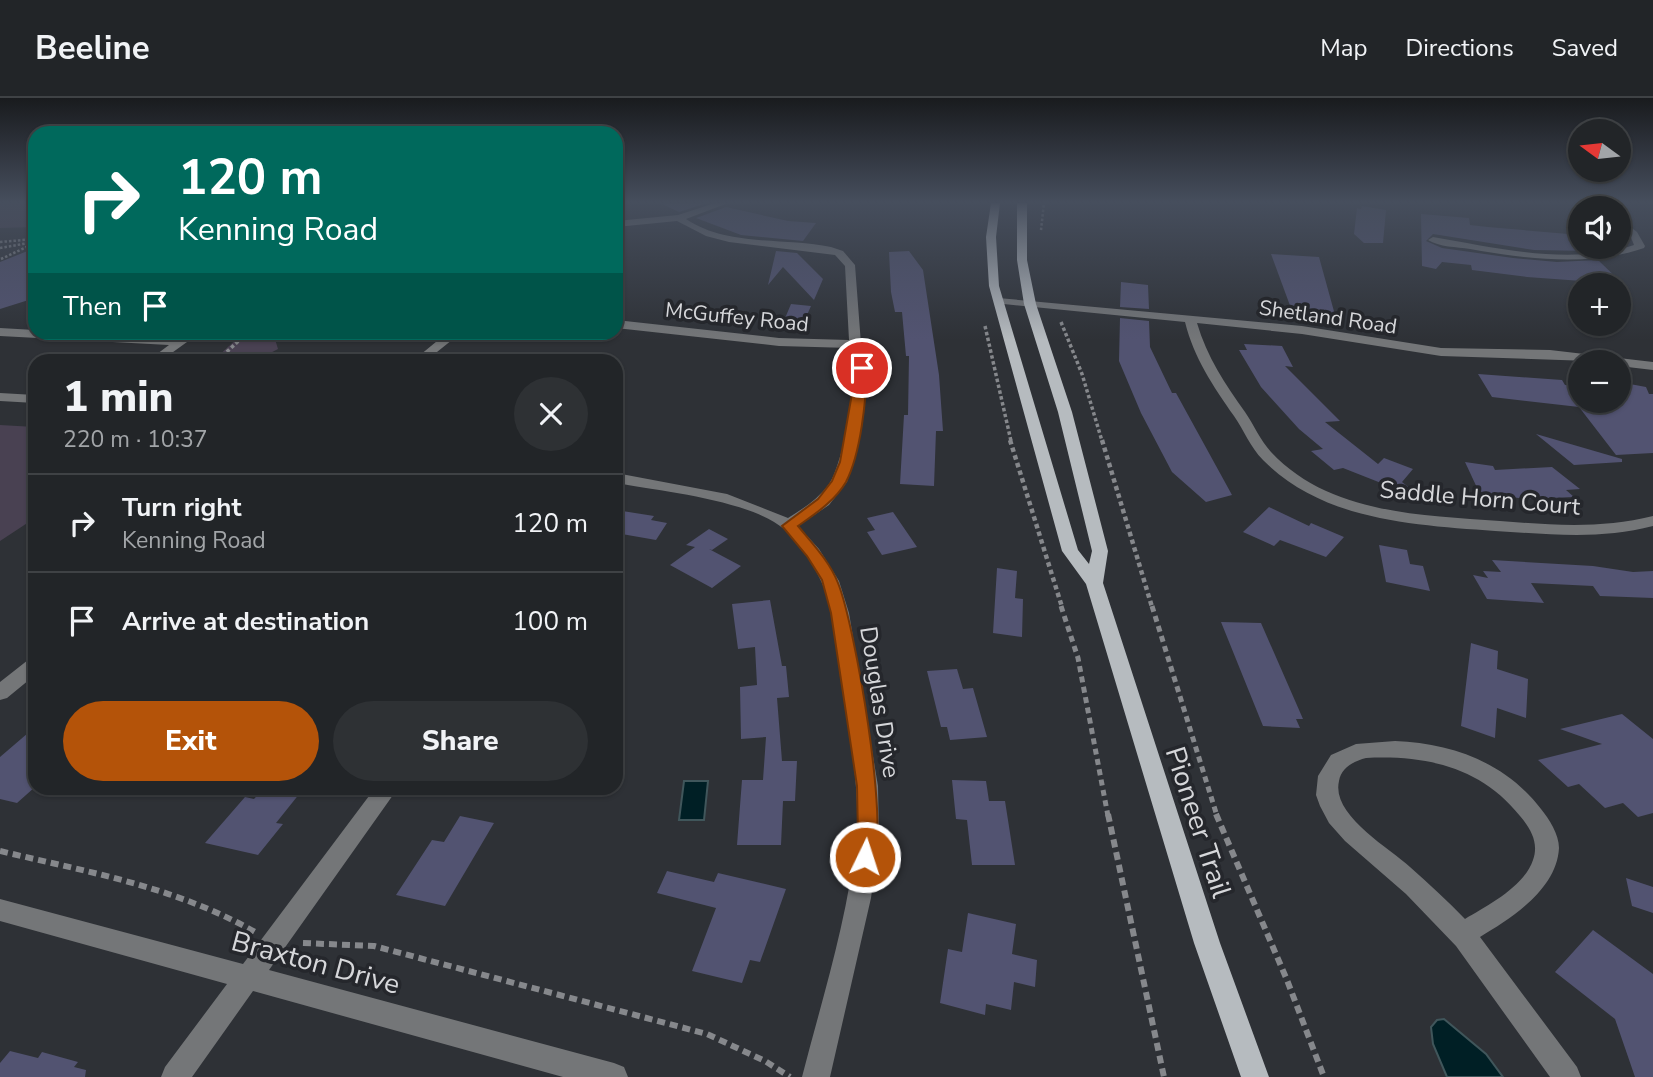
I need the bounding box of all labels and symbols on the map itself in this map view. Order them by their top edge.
north arrow [1568,119,1631,182]
street label: Shetland Road [1257,293,1399,341]
street label: McGuffey Road [664,296,810,338]
pin [832,338,892,398]
street label: Saddle Horn Court [1378,473,1582,523]
street label: Douglas Drive [852,624,908,780]
street label: Pioneer Trail [1156,742,1241,903]
position arrow [828,820,902,894]
street label: Braxton Drive [227,922,404,1004]

